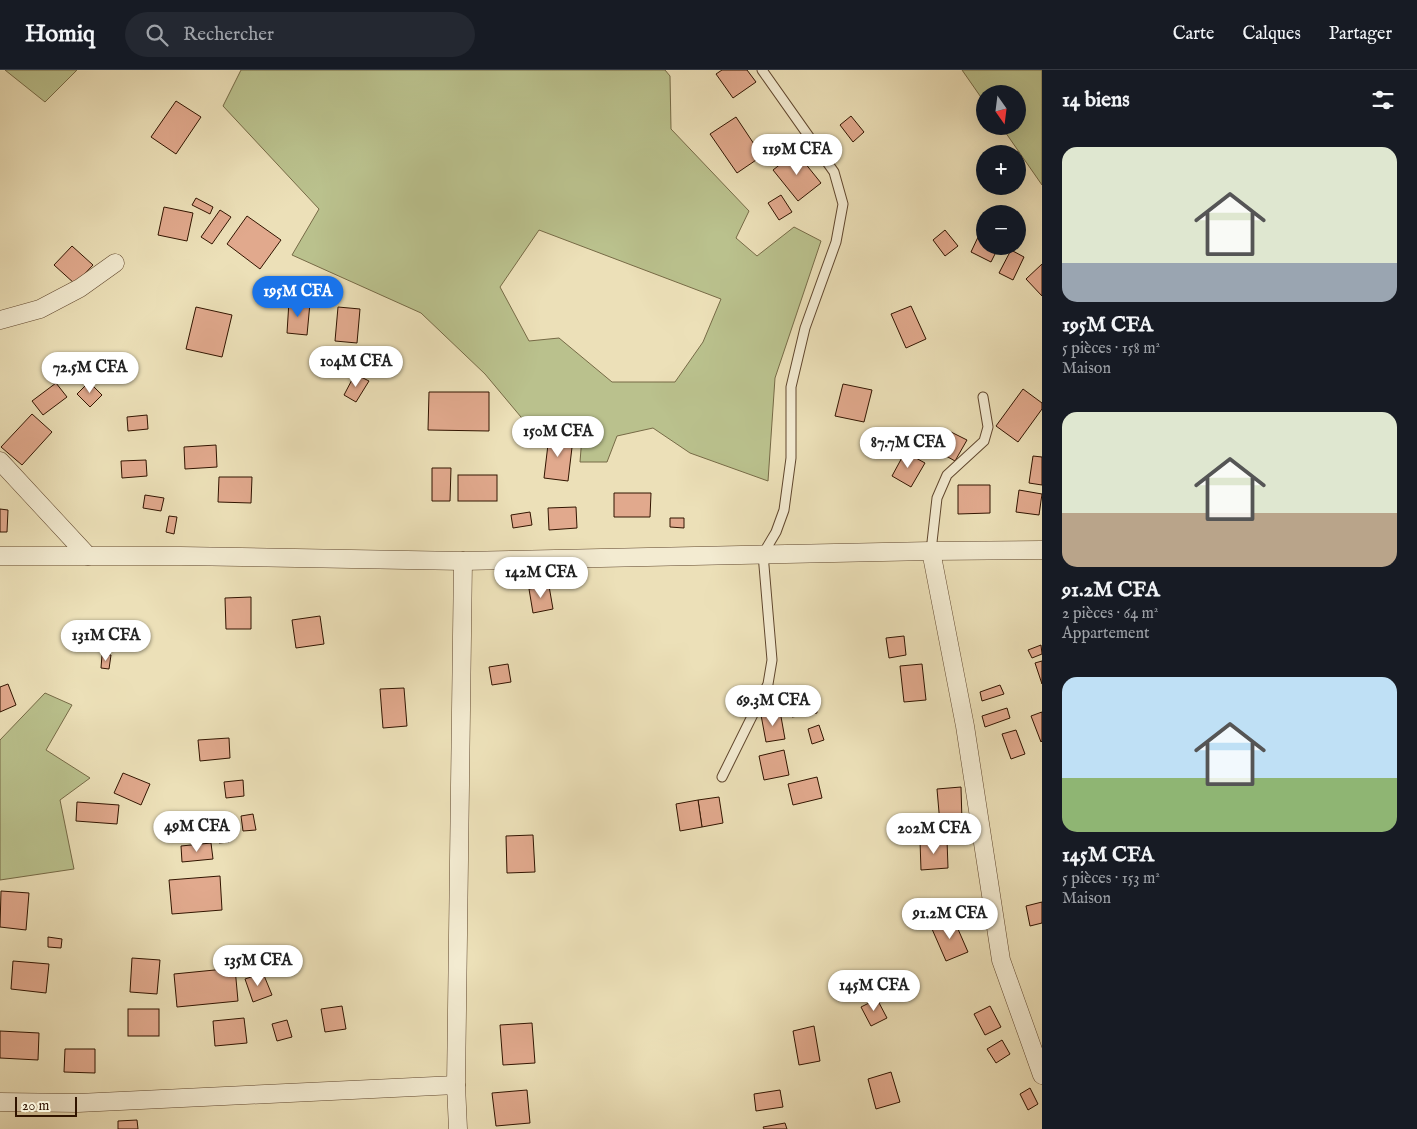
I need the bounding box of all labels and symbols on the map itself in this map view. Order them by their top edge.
north arrow [976,85,1026,135]
pin: 119M CFA [745,134,849,176]
pin: 195M CFA [246,276,350,318]
pin: 104M CFA [304,346,408,388]
pin: 72.5M CFA [33,352,147,394]
pin: 150M CFA [506,416,610,458]
pin: 87.7M CFA [851,426,965,469]
pin: 142M CFA [489,556,593,599]
pin: 131M CFA [54,620,158,662]
pin: 69.3M CFA [716,684,830,727]
pin: 49M CFA [151,810,243,853]
pin: 202M CFA [882,812,986,855]
pin: 91.2M CFA [893,898,1007,940]
pin: 135M CFA [206,944,310,987]
pin: 145M CFA [822,970,926,1012]
scale bar [15,1094,78,1117]

